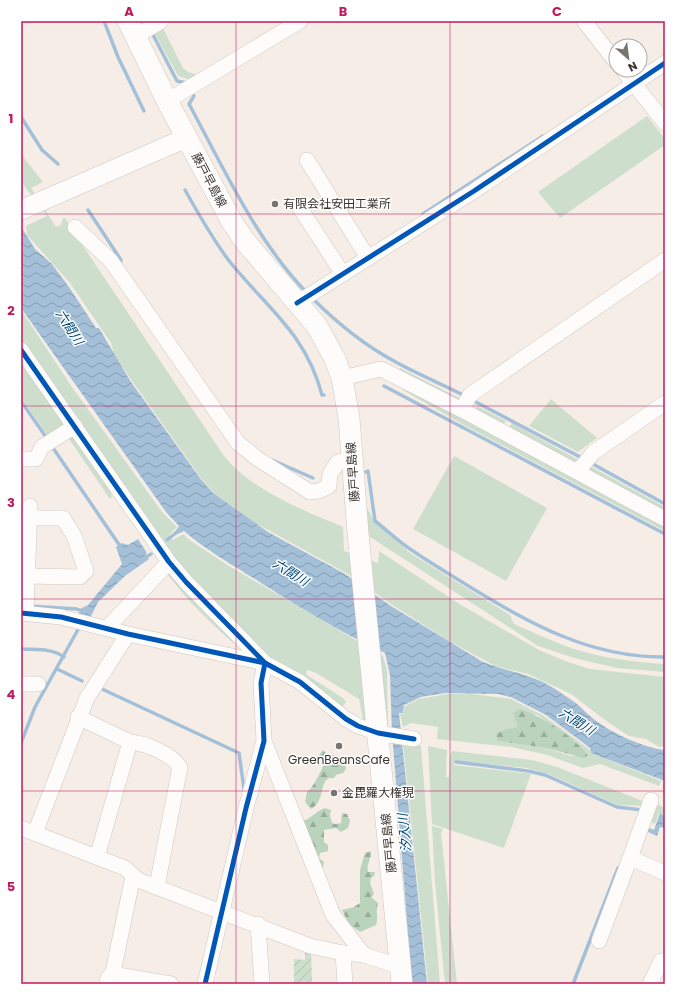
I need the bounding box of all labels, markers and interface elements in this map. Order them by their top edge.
text: A [124,2,134,21]
text: B [339,2,348,21]
text: C [552,2,562,21]
north arrow [608,38,648,78]
text: N [625,58,640,76]
text: 1 [9,109,13,128]
street label: 藤戸早島線 [188,149,231,210]
place label: 有限会社安田工業所 [283,195,391,212]
marker: 有限会社安田工業所 [270,199,280,209]
text: 2 [7,301,15,320]
water label: 六間川 [51,306,89,350]
street label: 藤戸早島線 [342,442,363,503]
text: 3 [7,493,15,512]
water label: 六間川 [269,554,314,592]
text: 4 [7,685,16,704]
water label: 六間川 [555,703,600,741]
marker: GreenBeansCafe [334,741,344,751]
place label: GreenBeansCafe [288,751,390,768]
place label: 金毘羅大権現 [342,784,414,801]
marker: 金毘羅大権現 [329,788,339,798]
water label: 汐入川 [393,811,416,853]
street label: 藤戸早島線 [377,812,400,874]
text: 5 [7,877,15,896]

